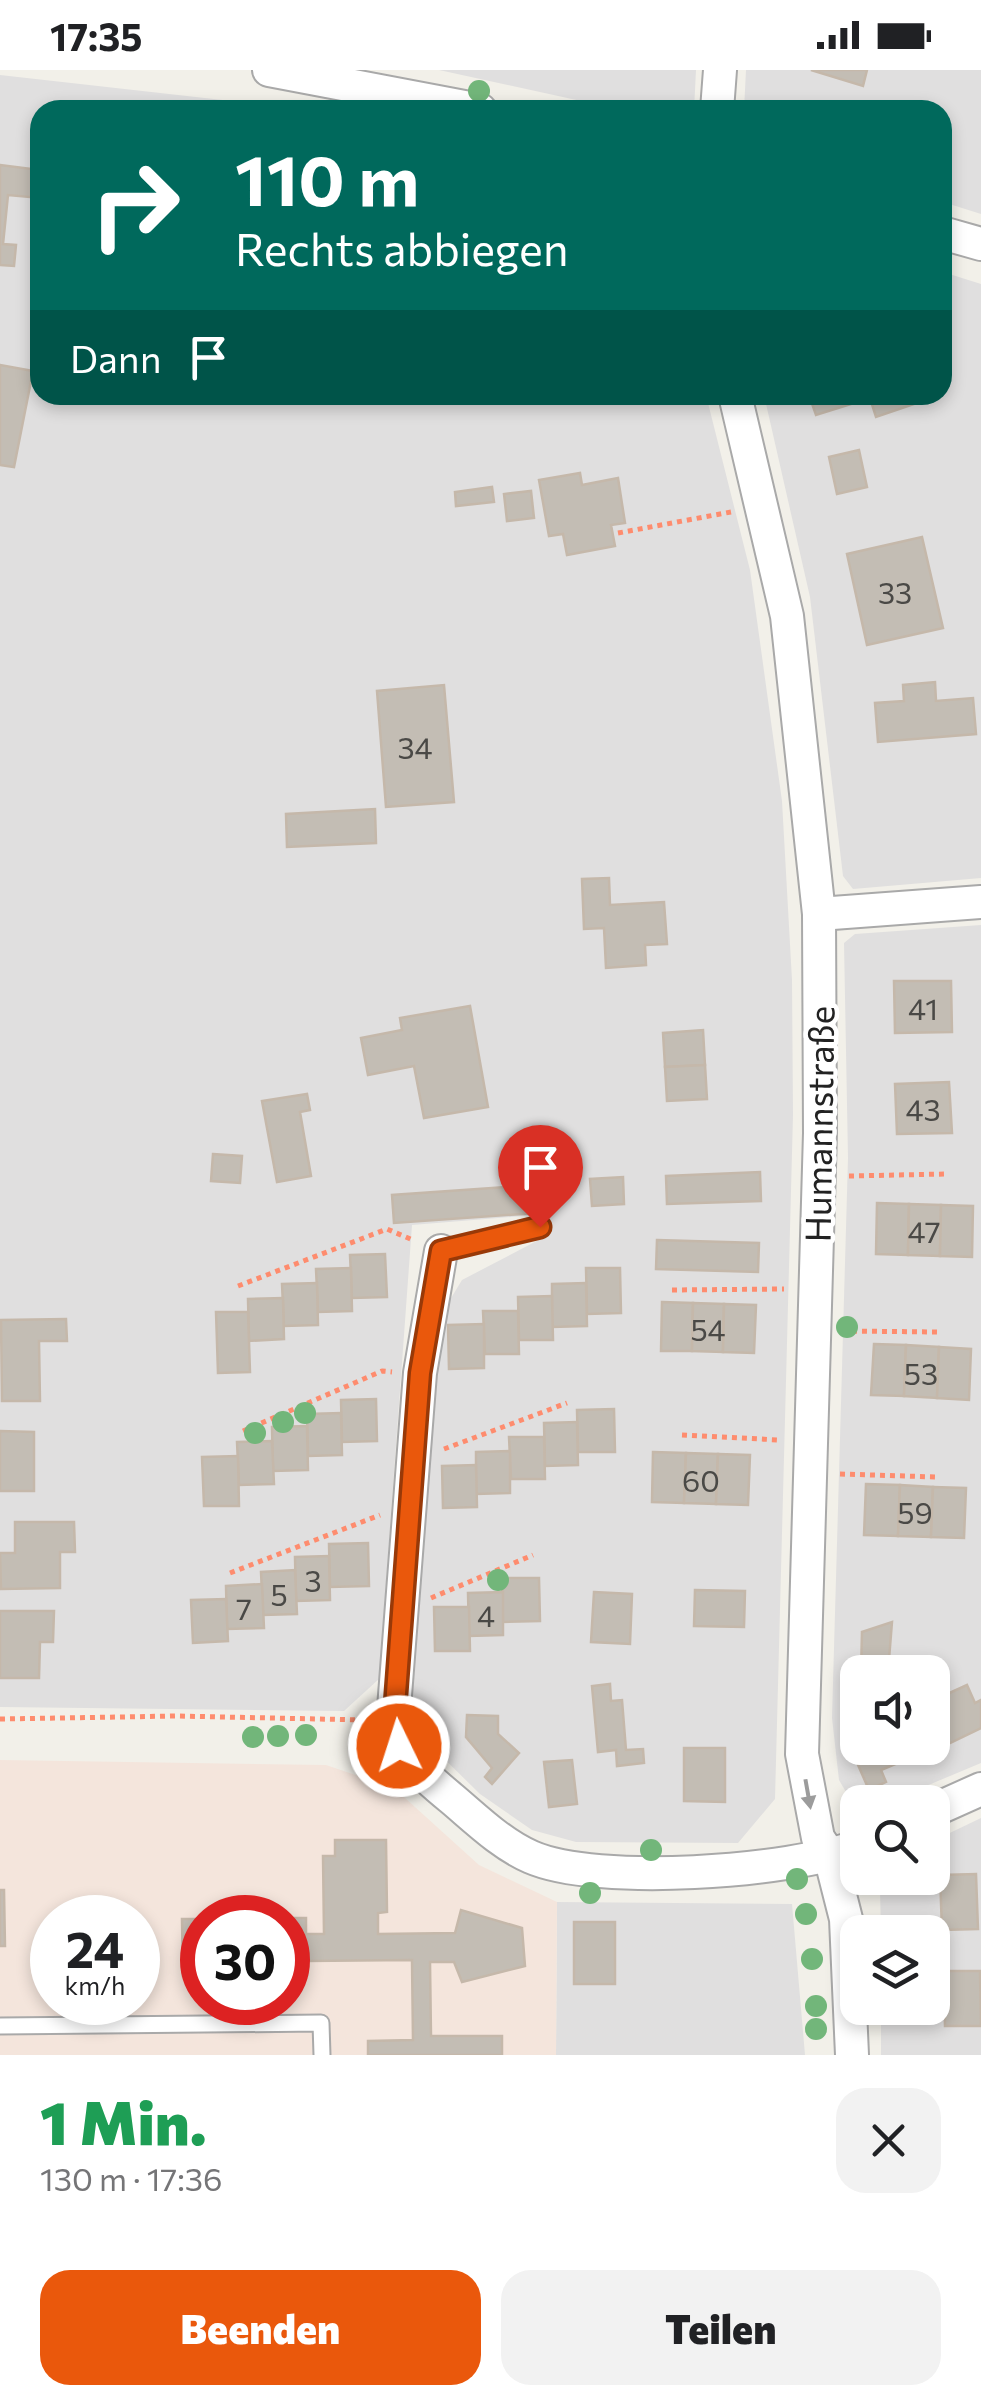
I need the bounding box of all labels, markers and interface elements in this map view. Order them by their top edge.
text: 17:35 [50,12,142,59]
text: 110 m [235,135,419,220]
icon: right [70,140,200,270]
text: Rechts abbiegen [235,220,569,275]
icon: arrive [181,330,236,385]
text: Dann [70,334,161,381]
house number: 33 [878,573,912,610]
house number: 34 [397,728,433,765]
house number: 41 [908,989,938,1026]
street label: Humannstraße [794,1005,842,1243]
house number: 43 [905,1090,941,1127]
pin [498,1125,583,1228]
icon: arrive [513,1140,568,1195]
house number: 47 [907,1212,941,1249]
house number: 54 [690,1310,726,1347]
house number: 53 [904,1354,938,1391]
house number: 60 [682,1461,720,1498]
house number: 59 [897,1493,933,1530]
house number: 3 [304,1561,322,1598]
house number: 5 [270,1575,288,1612]
house number: 7 [236,1589,252,1626]
house number: 4 [477,1596,495,1633]
map controls [840,1655,950,2025]
button: sound [840,1655,950,1765]
position arrow [347,1694,451,1798]
one-way arrow [801,1779,816,1810]
button: search [840,1785,950,1895]
speed limit sign: 30 [180,1895,310,2025]
button: layers [840,1915,950,2025]
text: 24 [66,1917,124,1978]
text: km/h [65,1970,125,2000]
text: 1 Min. [40,2084,207,2157]
button: close [836,2088,941,2193]
text: 130 m · 17:36 [40,2158,222,2198]
button: Beenden [40,2270,481,2385]
button: Teilen [501,2270,941,2385]

